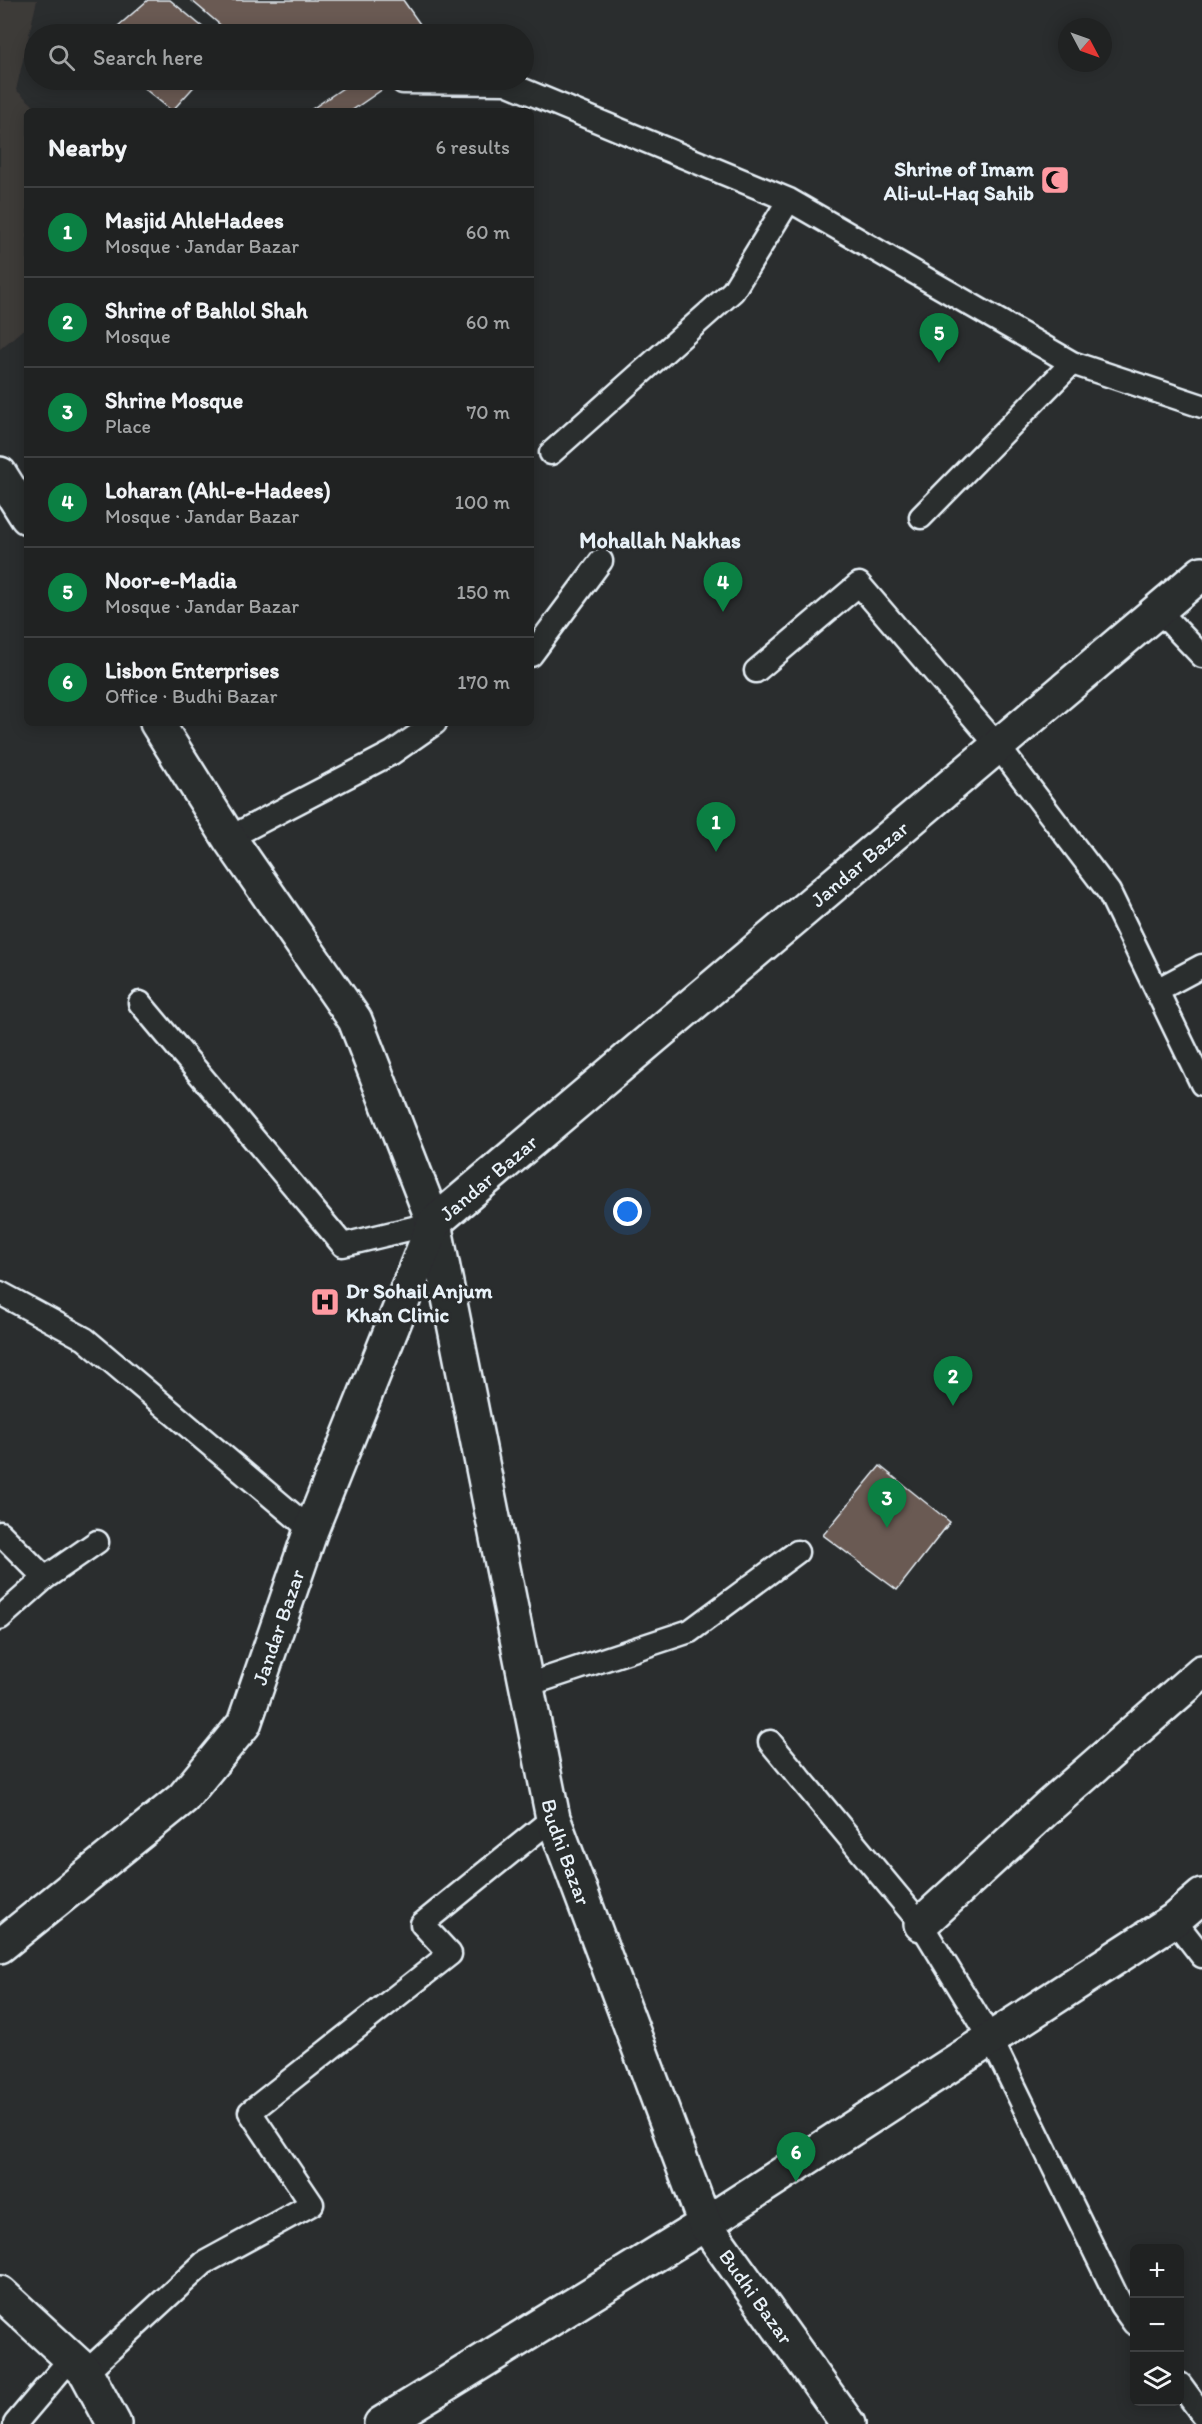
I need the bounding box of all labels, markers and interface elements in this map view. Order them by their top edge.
north arrow [1058,18,1112,72]
search box [24,24,534,90]
icon: search [45,41,78,74]
text: Search here [93,44,203,71]
text: Nearby [48,131,127,163]
text: 6 results [436,135,510,159]
place label: Shrine of Imam Ali-ul-Haq Sahib [883,156,1034,206]
mosque icon: Shrine of Imam Ali-ul-Haq Sahib [1039,164,1071,196]
text: Masjid AhleHadees [105,207,284,234]
text: 1 [63,220,72,244]
text: 60 m [466,220,510,244]
text: Mosque · Jandar Bazar [105,234,299,258]
text: Shrine of Bahlol Shah [105,297,308,324]
text: 2 [62,310,73,334]
text: 60 m [466,310,510,334]
pin: 5 [920,314,958,363]
text: Mosque [105,324,171,348]
text: Shrine Mosque [105,387,243,414]
text: 3 [62,400,73,424]
text: 70 m [466,400,510,424]
text: Place [105,414,151,438]
text: Loharan (Ahl-e-Hadees) [105,477,331,504]
text: 4 [61,490,74,514]
text: 100 m [455,490,510,514]
text: Mosque · Jandar Bazar [105,504,299,528]
district label: Mohallah Nakhas [579,527,741,554]
pin: 4 [704,562,742,612]
text: Noor-e-Madia [105,567,237,594]
text: 5 [62,580,73,604]
text: 150 m [457,580,510,604]
text: Mosque · Jandar Bazar [105,594,299,618]
text: Lisbon Enterprises [105,657,279,684]
text: 6 [62,670,73,694]
text: 170 m [457,670,510,694]
text: Office · Budhi Bazar [105,684,277,708]
pin: 1 [696,802,736,852]
street label: Jandar Bazar [805,815,913,912]
street label: Jandar Bazar [434,1129,542,1226]
your location [613,1197,642,1226]
place label: Dr Sohail Anjum Khan Clinic [346,1278,493,1327]
hospital icon: Dr Sohail Anjum Khan Clinic [309,1286,341,1318]
pin: 2 [934,1356,972,1406]
pin: 3 [868,1478,906,1528]
street label: Jandar Bazar [246,1566,309,1688]
street label: Budhi Bazar [537,1797,597,1909]
pin: 6 [776,2132,816,2182]
street label: Budhi Bazar [714,2244,799,2349]
map controls [1130,2244,1184,2406]
button: + [1130,2244,1184,2298]
button: − [1130,2298,1184,2352]
button: layers [1130,2352,1184,2406]

